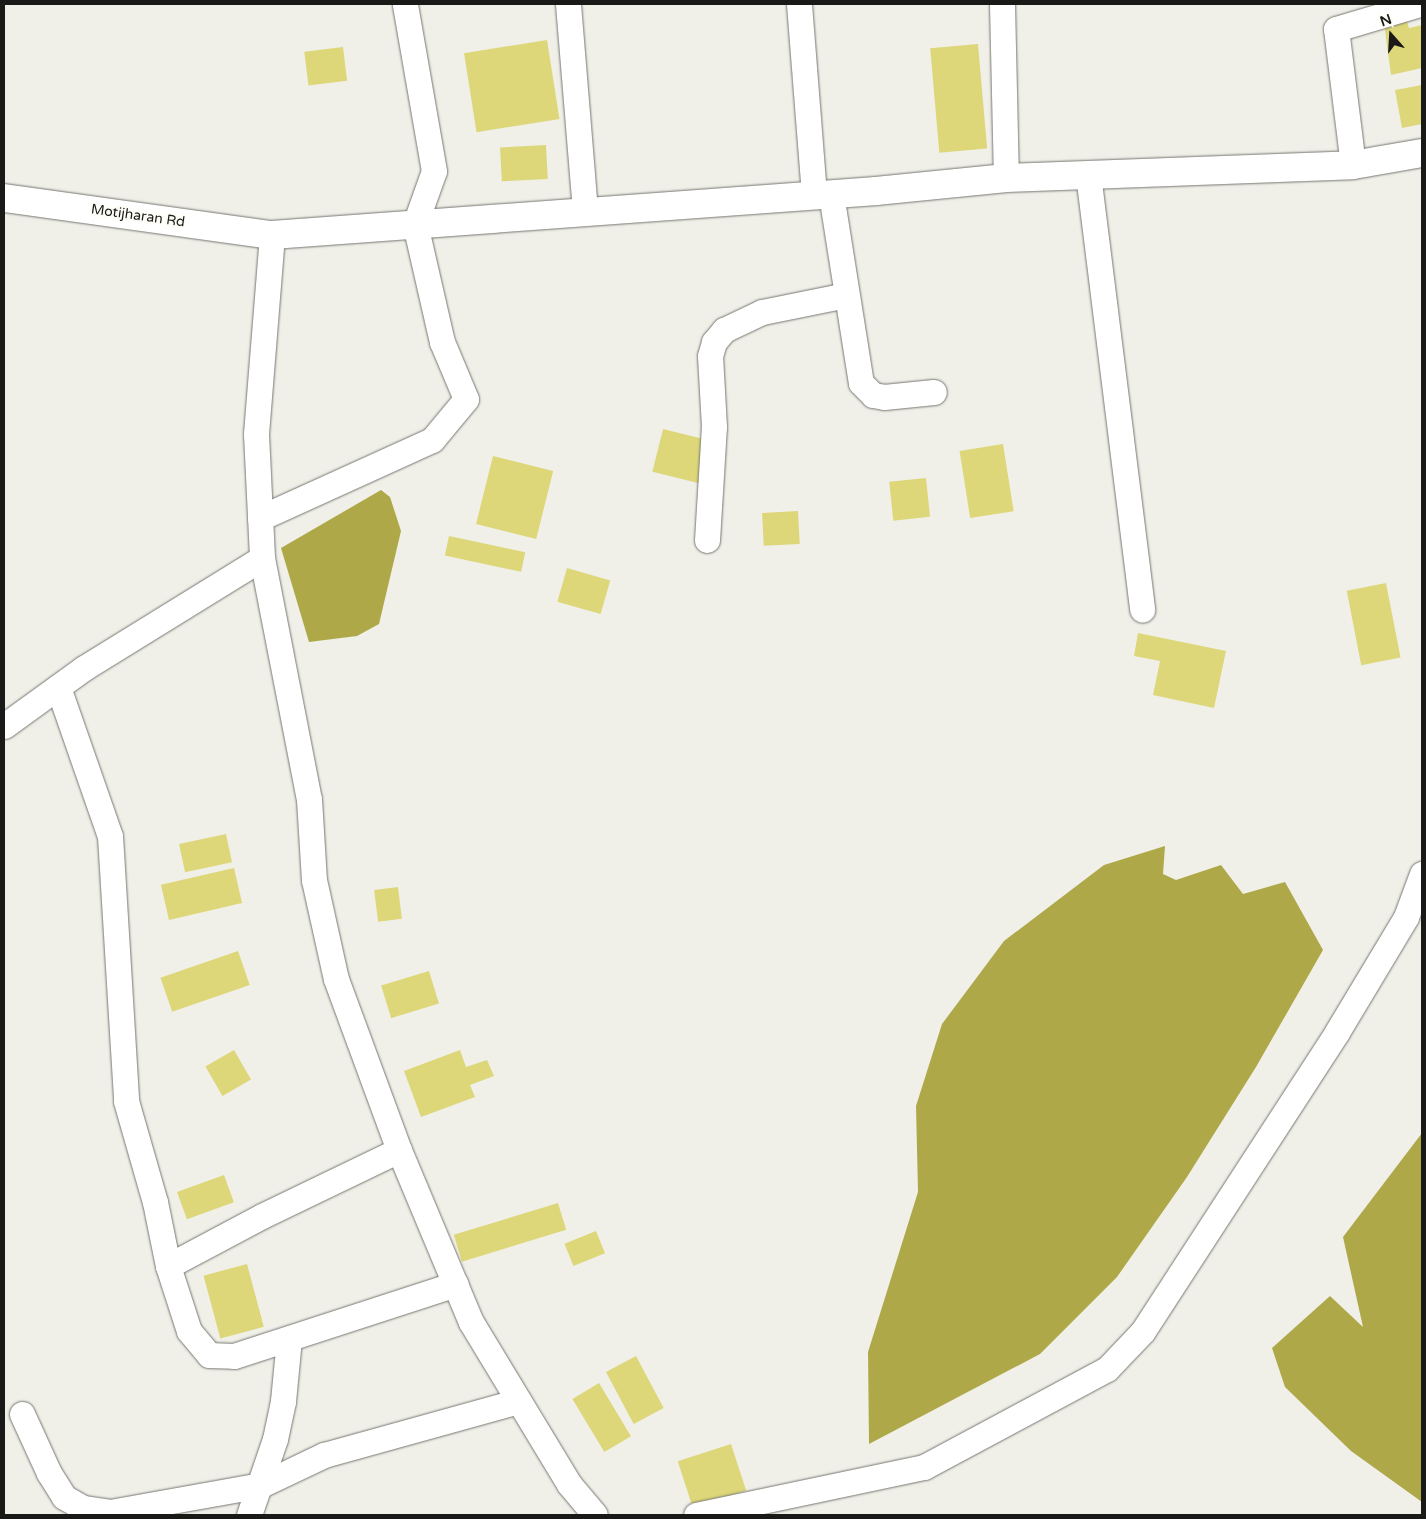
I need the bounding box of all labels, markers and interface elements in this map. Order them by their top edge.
north arrow [1366,10,1416,60]
text: N [1378,10,1394,30]
street label: Motijharan Rd [90,201,186,231]

